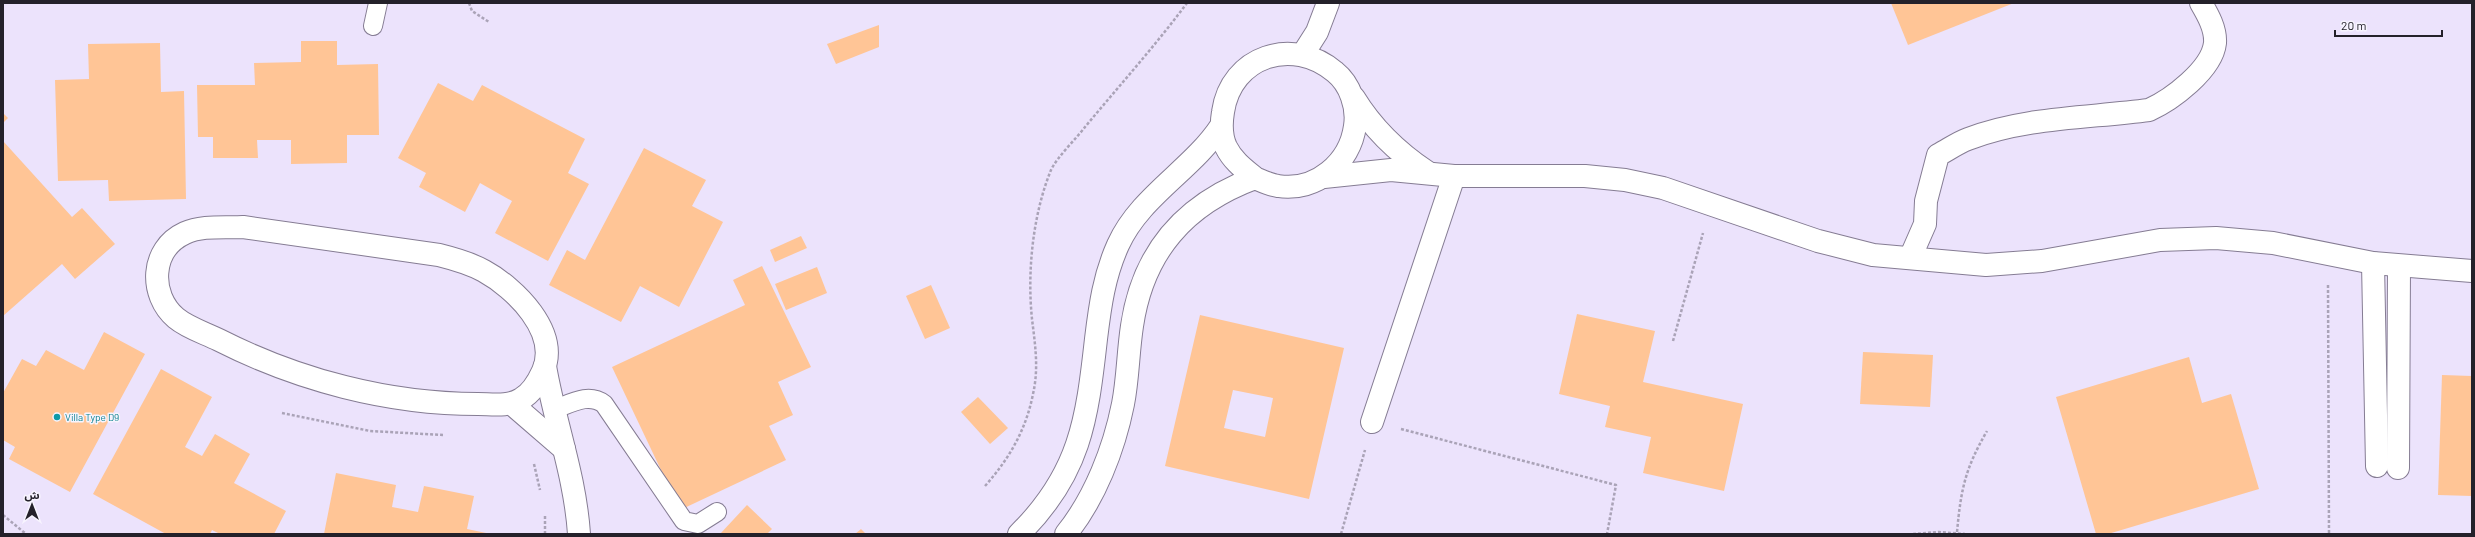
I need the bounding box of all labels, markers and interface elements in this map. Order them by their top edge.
scale bar [2335,12,2442,38]
text: 20 m [2341,18,2367,32]
place label: Villa Type D9 [65,411,119,423]
marker: Villa Type D9 [52,412,62,422]
north arrow [12,485,52,525]
text: ش [24,488,40,502]

